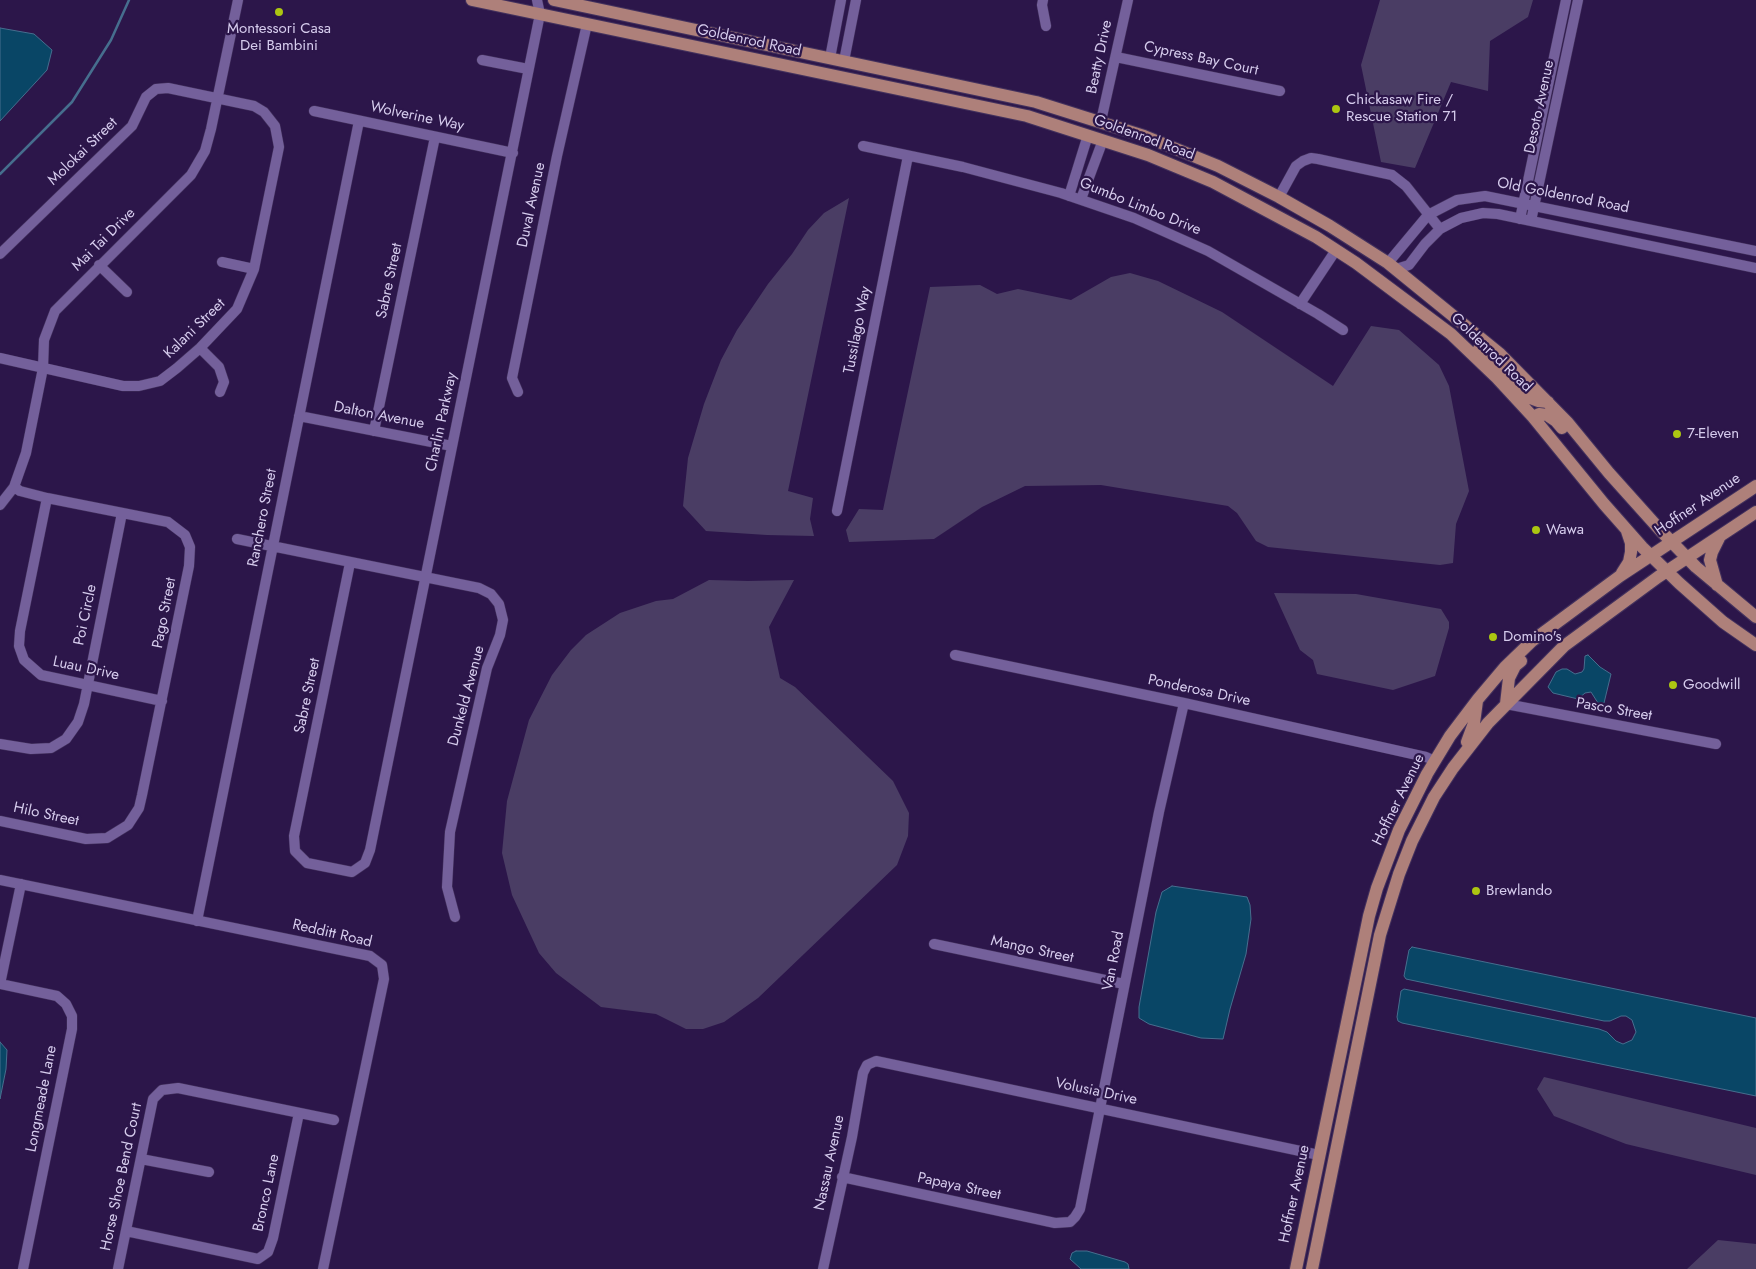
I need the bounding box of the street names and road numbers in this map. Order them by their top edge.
street label: Beatty Drive [1083,18,1117,96]
street label: Goldenrod Road [695,21,803,61]
street label: Cypress Bay Court [1142,38,1260,80]
street label: Desoto Avenue [1521,59,1559,155]
street label: Wolverine Way [368,98,466,136]
street label: Goldenrod Road [1091,111,1197,165]
street label: Molokai Street [44,114,122,190]
street label: Duval Avenue [514,161,550,249]
street label: Gumbo Limbo Drive [1077,174,1203,240]
street label: Old Goldenrod Road [1495,174,1631,218]
street label: Mai Tai Drive [69,205,139,275]
street label: Sabre Street [373,242,407,320]
street label: Tussilago Way [841,285,875,375]
street label: Kalani Street [161,295,229,363]
street label: Goldenrod Road [1447,310,1535,396]
street label: Charlin Parkway [423,371,461,473]
street label: Dalton Avenue [332,398,426,434]
street label: Ranchero Street [245,467,281,569]
street label: Hoffner Avenue [1652,470,1744,540]
street label: Pago Street [149,576,181,650]
street label: Poi Circle [71,583,101,647]
street label: Dunkeld Avenue [445,644,489,748]
street label: Luau Drive [51,653,121,685]
street label: Sabre Street [291,657,325,735]
street label: Ponderosa Drive [1146,671,1252,711]
street label: Pasco Street [1575,694,1653,726]
street label: Hoffner Avenue [1369,751,1429,849]
street label: Hilo Street [12,799,80,831]
street label: Redditt Road [290,916,374,952]
street label: Van Road [1099,930,1129,992]
street label: Mango Street [989,932,1075,968]
street label: Longmeade Lane [23,1044,61,1154]
street label: Volusia Drive [1053,1075,1139,1109]
street label: Horse Shoe Bend Court [98,1101,146,1253]
street label: Nassau Avenue [811,1114,849,1212]
street label: Hoffner Avenue [1276,1143,1314,1245]
street label: Bronco Lane [250,1153,284,1233]
street label: Papaya Street [916,1169,1002,1205]

